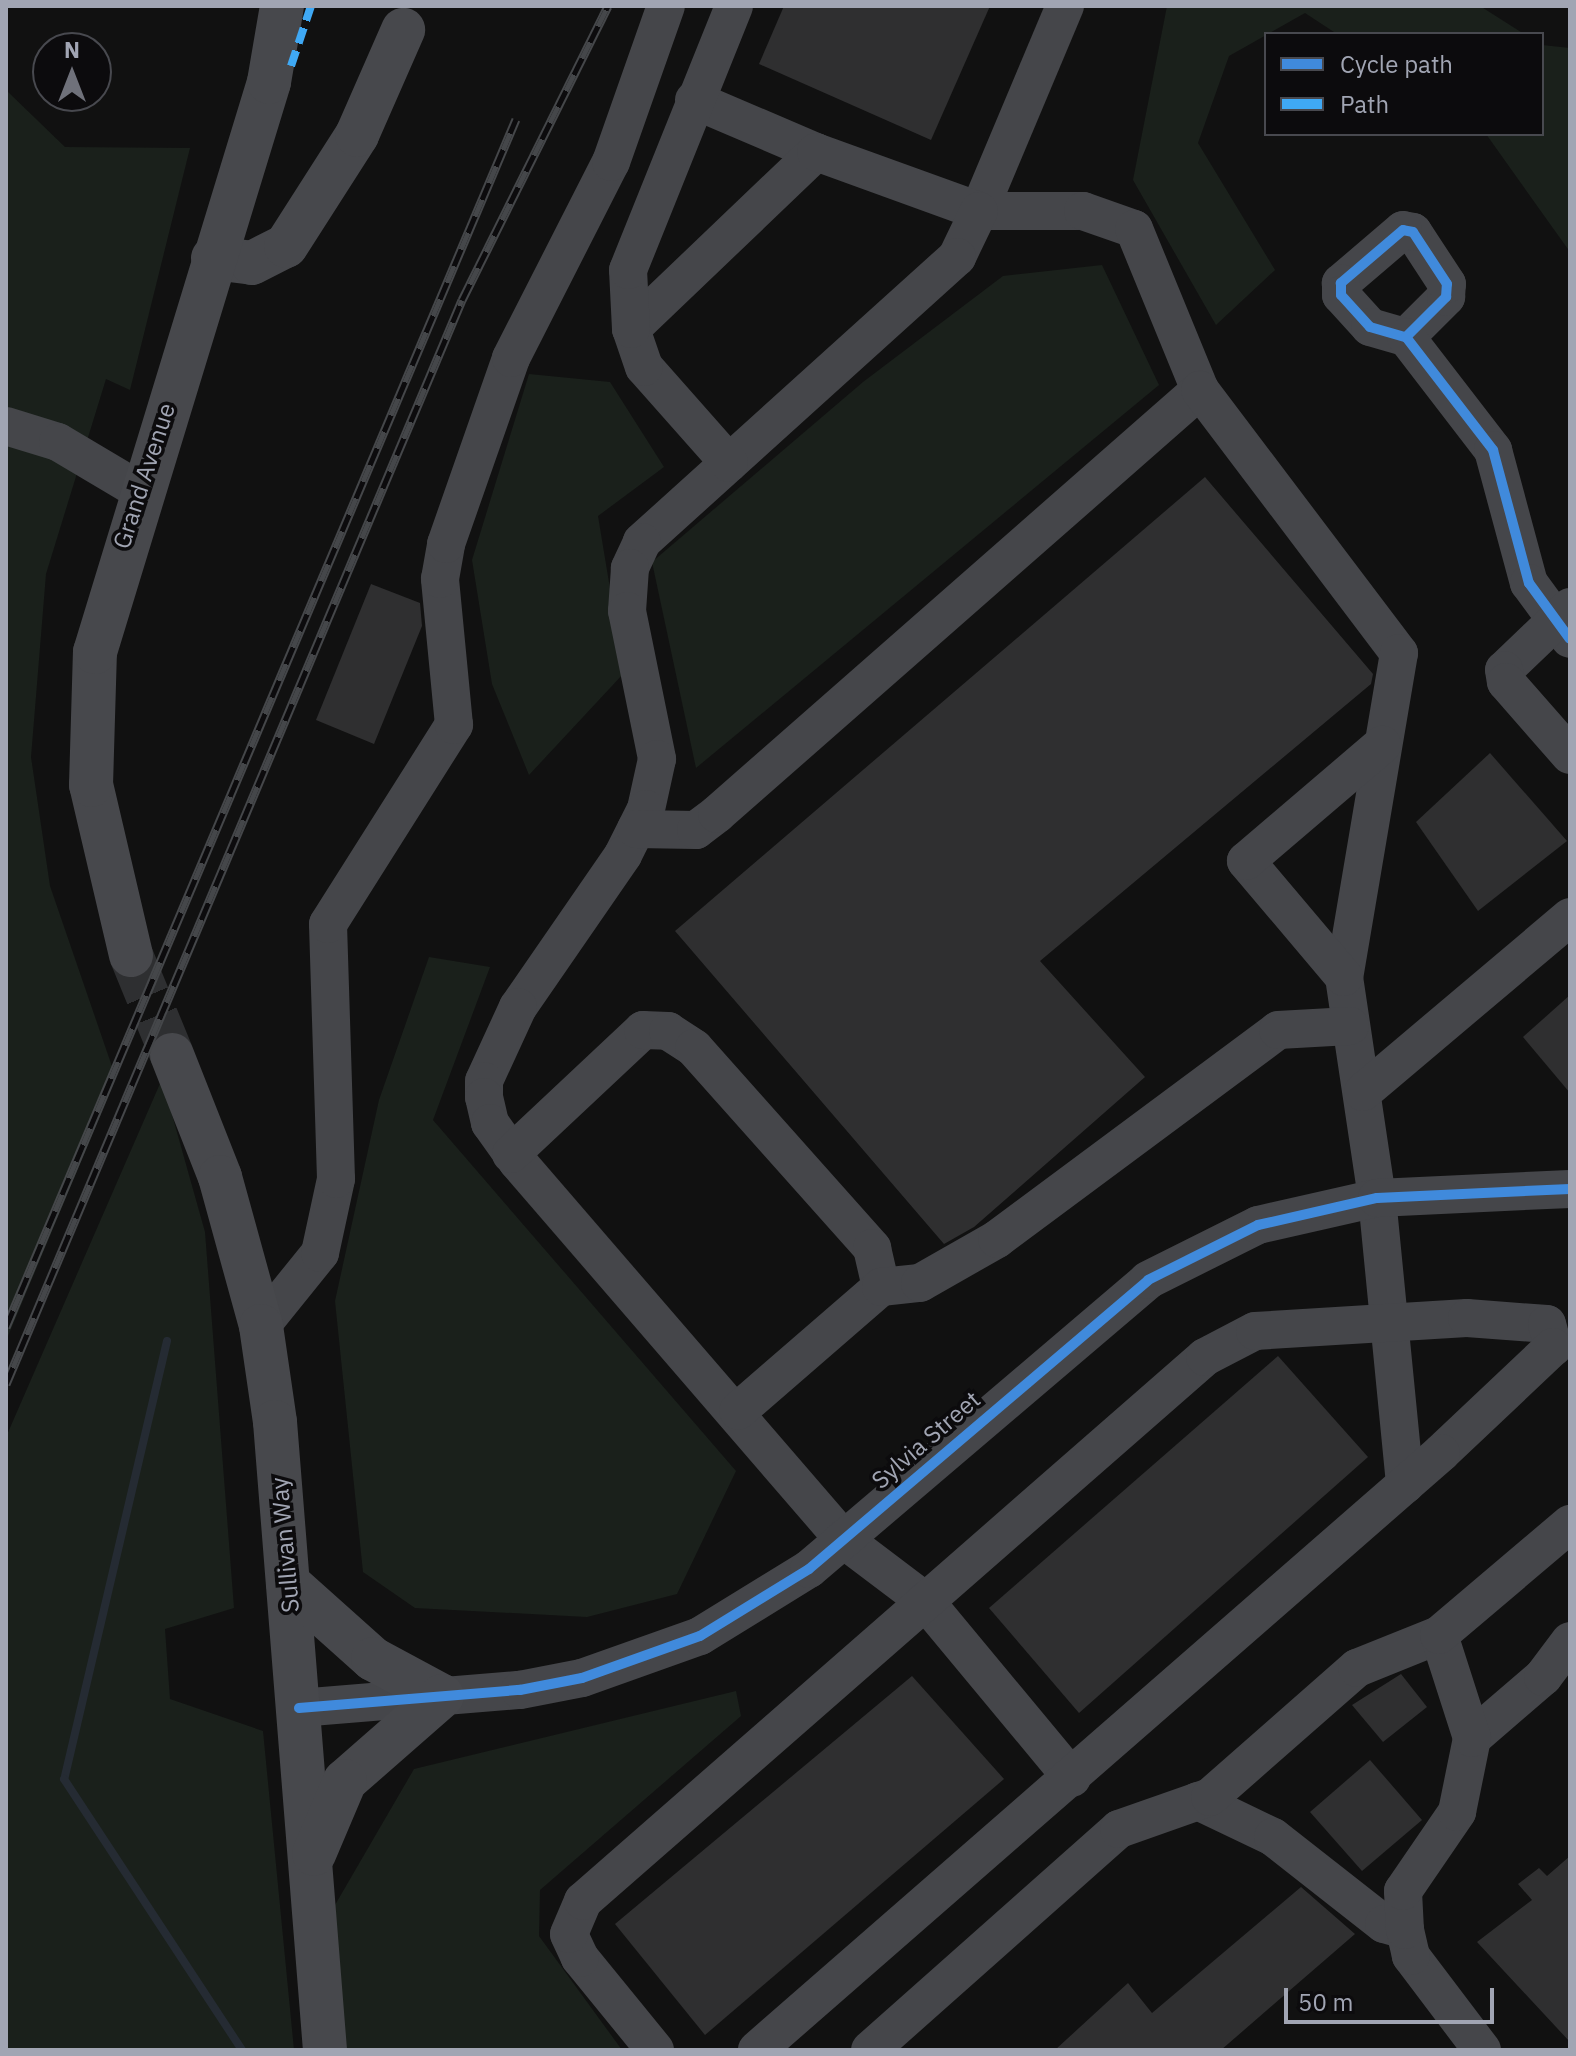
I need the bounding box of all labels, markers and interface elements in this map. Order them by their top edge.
north arrow [32,32,112,112]
legend [1264,32,1544,136]
text: N [64,35,80,64]
text: Cycle path [1340,48,1453,80]
text: Path [1340,88,1389,120]
street label: Grand Avenue [107,399,181,553]
street label: Sylvia Street [866,1385,986,1495]
street label: Sullivan Way [265,1476,305,1614]
scale bar [1288,1972,1498,2022]
text: 50 m [1298,1986,1353,2018]

